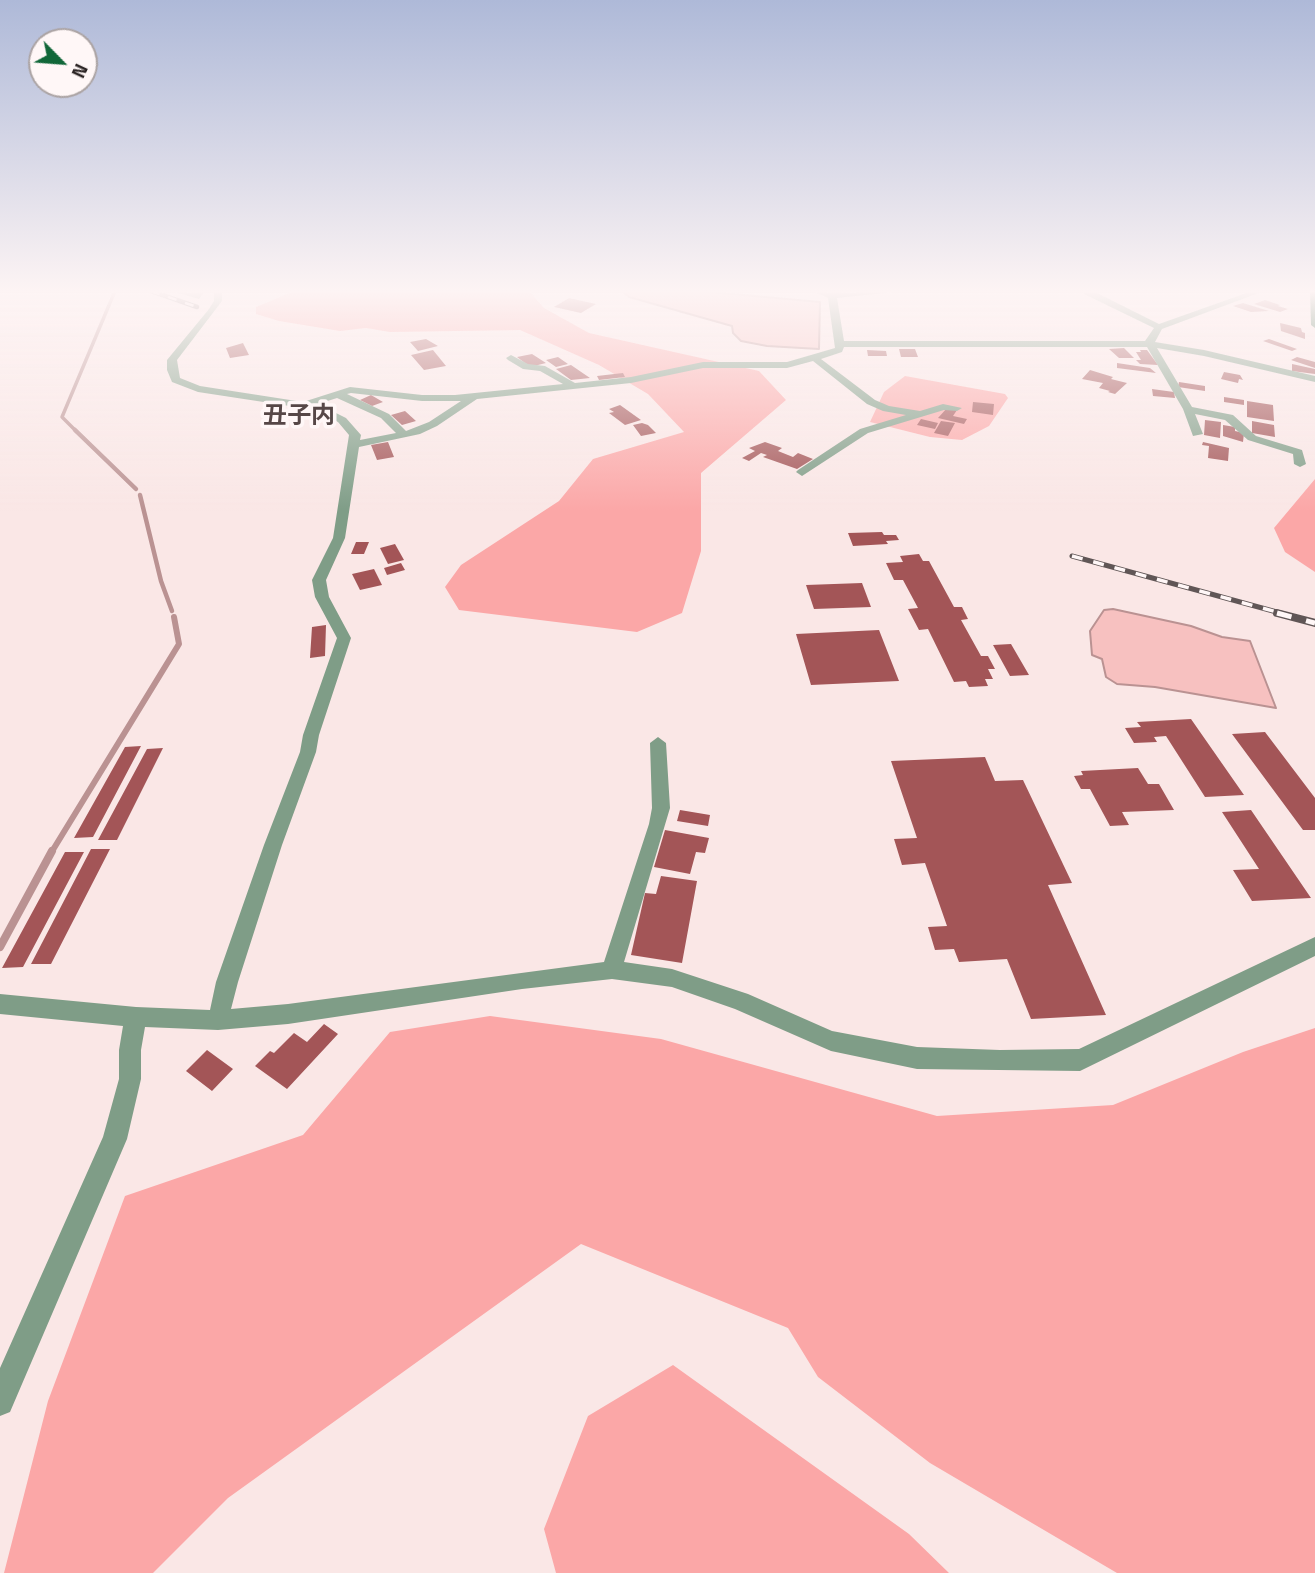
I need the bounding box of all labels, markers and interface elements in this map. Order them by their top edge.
north arrow [28,28,98,98]
text: N [65,59,97,83]
district label: 丑子内 [263,403,335,431]

